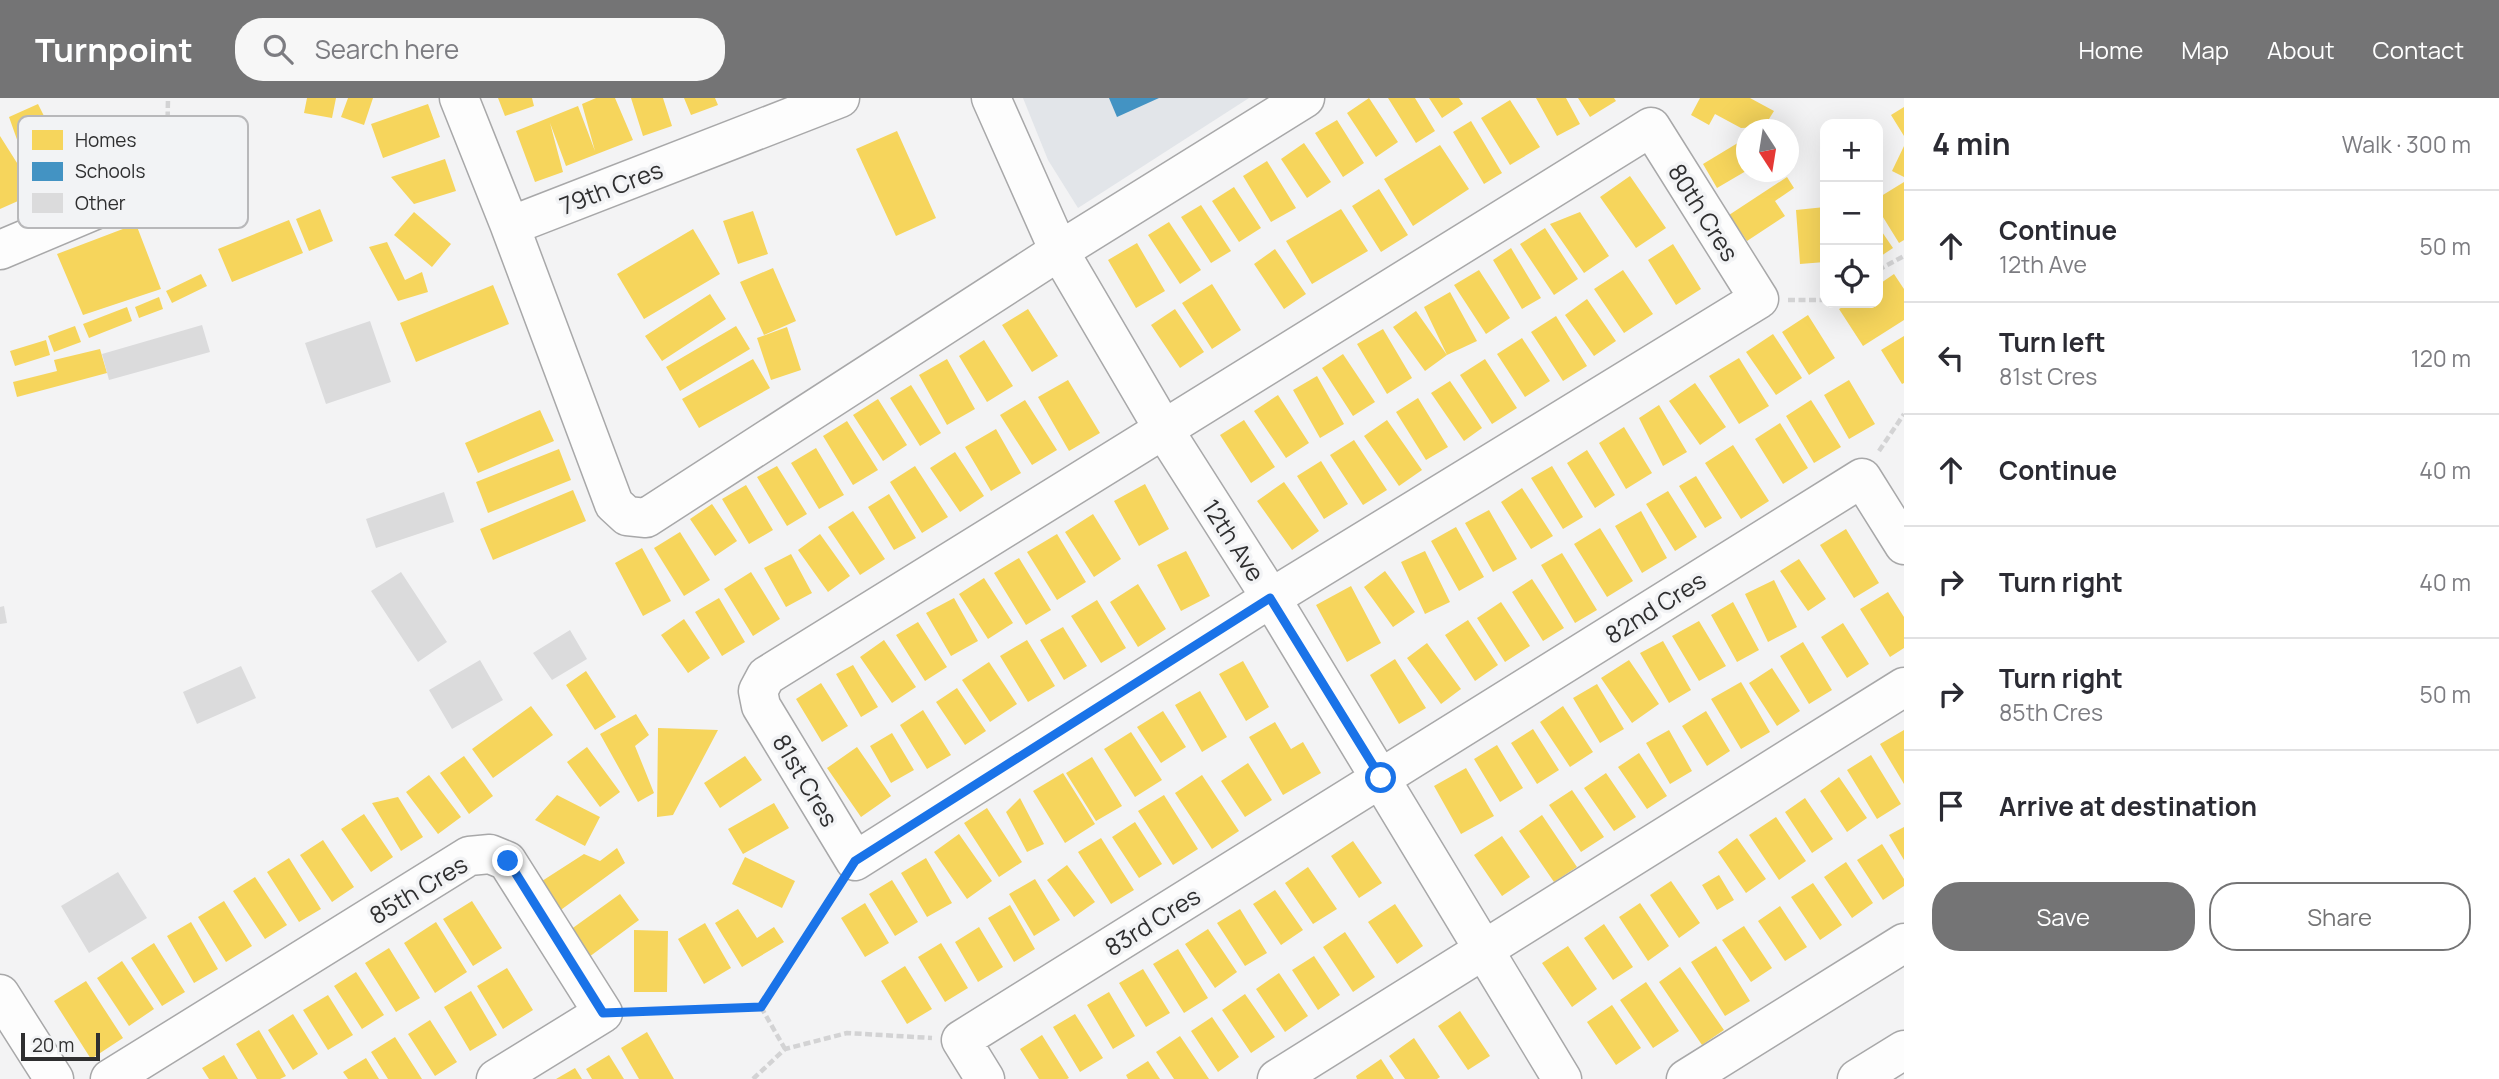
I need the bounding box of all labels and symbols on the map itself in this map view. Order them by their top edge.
legend [18,116,248,228]
north arrow [1736,119,1799,182]
text: Homes [75,127,136,153]
street label: 79th Cres [555,152,667,222]
street label: 80th Cres [1661,157,1747,267]
text: Schools [75,158,145,184]
text: Other [75,190,126,216]
street label: 12th Ave [1195,493,1273,587]
street label: 82nd Cres [1598,563,1712,651]
street label: 81st Cres [765,728,847,832]
route start [1365,762,1396,793]
route end [492,845,523,876]
street label: 85th Cres [363,847,473,931]
street label: 83rd Cres [1098,879,1206,963]
scale bar [21,1030,100,1062]

